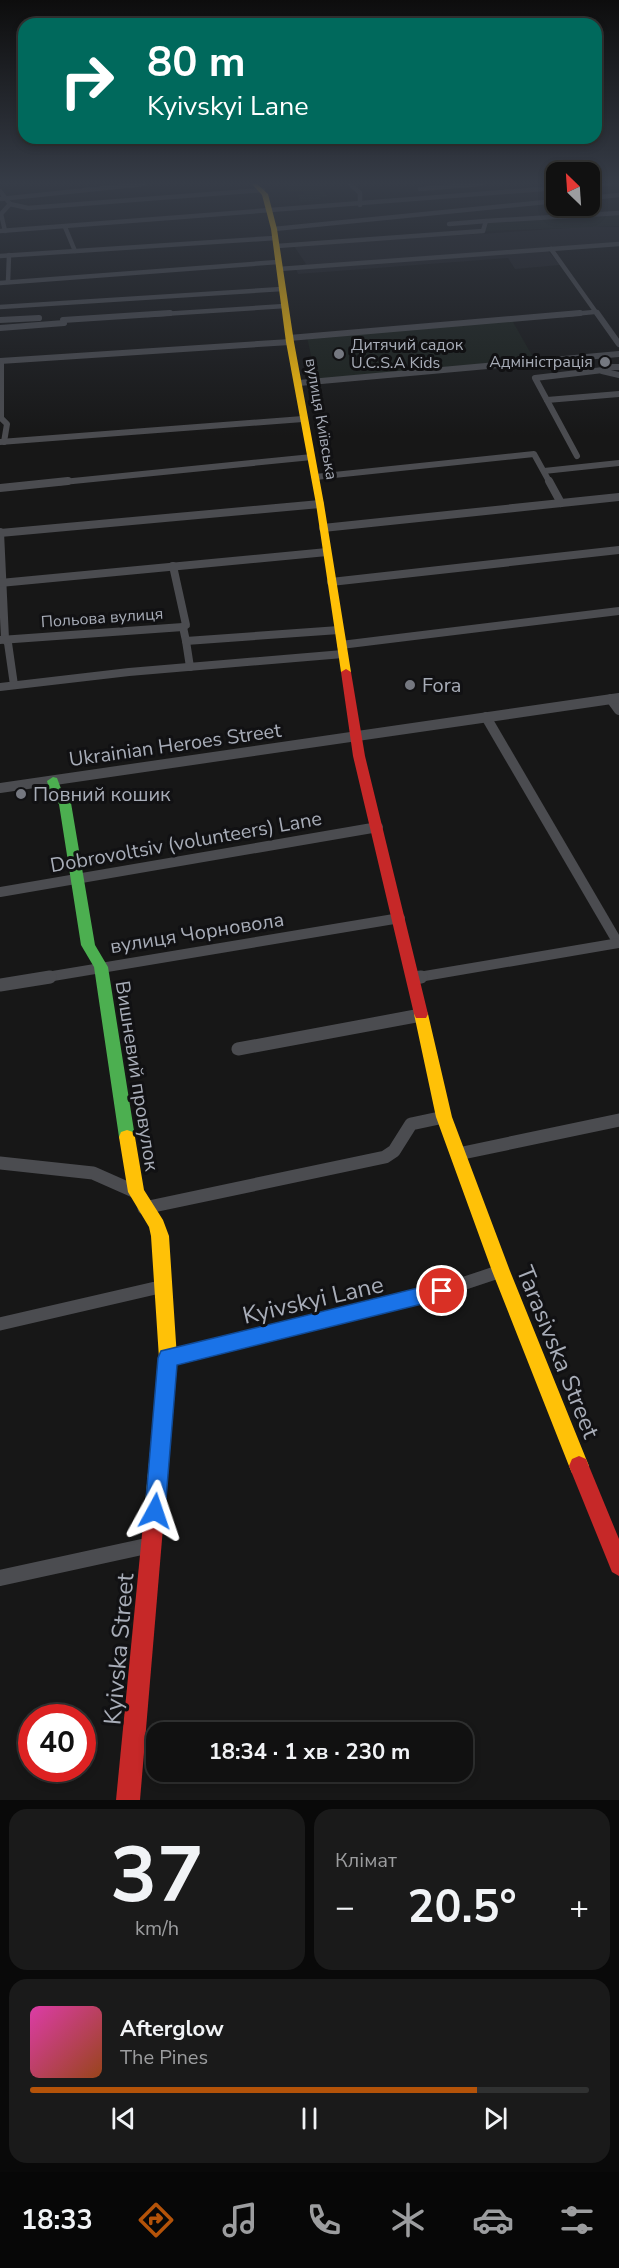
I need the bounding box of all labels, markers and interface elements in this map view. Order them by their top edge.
text: 80 m [147,34,246,91]
icon: right [48,42,126,120]
text: Kyivskyi Lane [147,88,309,125]
north arrow [546,162,600,216]
map controls [546,162,600,216]
place label: Дитячий садок U.C.S.A Kids [351,334,464,374]
marker: Дитячий садок U.C.S.A Kids [332,347,346,361]
place label: Адміністрація [489,351,593,373]
marker: Адміністрація [598,355,612,369]
street label: вулиця Київська [299,357,343,481]
street label: Польова вулиця [40,603,164,633]
place label: Fora [422,672,461,699]
marker: Fora [403,678,417,692]
street label: Ukrainian Heroes Street [67,717,284,773]
place label: Повний кошик [33,781,171,808]
marker: Повний кошик [14,787,28,801]
street label: Dobrovoltsiv (volunteers) Lane [48,805,324,879]
street label: вулиця Чорновола [108,906,286,960]
street label: Вишневий провулок [109,979,165,1174]
street label: Tarasivska Street [509,1261,607,1444]
pin [416,1265,467,1316]
street label: Kyivskyi Lane [239,1268,387,1332]
icon: arrive [425,1274,458,1307]
position arrow [123,1479,187,1543]
street label: Kyivska Street [96,1571,142,1726]
speed limit sign: 40 [18,1704,96,1782]
text: 18:34 · 1 хв · 230 m [209,1737,410,1767]
text: 37 [110,1822,204,1929]
text: Клімат [335,1847,397,1874]
text: 20.5° [407,1877,517,1938]
text: − [335,1885,355,1930]
text: + [569,1885,589,1930]
text: km/h [135,1915,179,1942]
text: Afterglow [120,2014,224,2044]
text: The Pines [120,2044,208,2071]
icon: previous [107,2102,140,2135]
icon: pause [293,2102,326,2135]
icon: next [479,2102,512,2135]
icon: directions [135,2199,177,2241]
icon: music [219,2199,261,2241]
icon: phone [303,2199,345,2241]
icon: climate [387,2199,429,2241]
icon: car [472,2199,514,2241]
icon: filters [556,2199,598,2241]
text: 18:33 [21,2202,93,2239]

